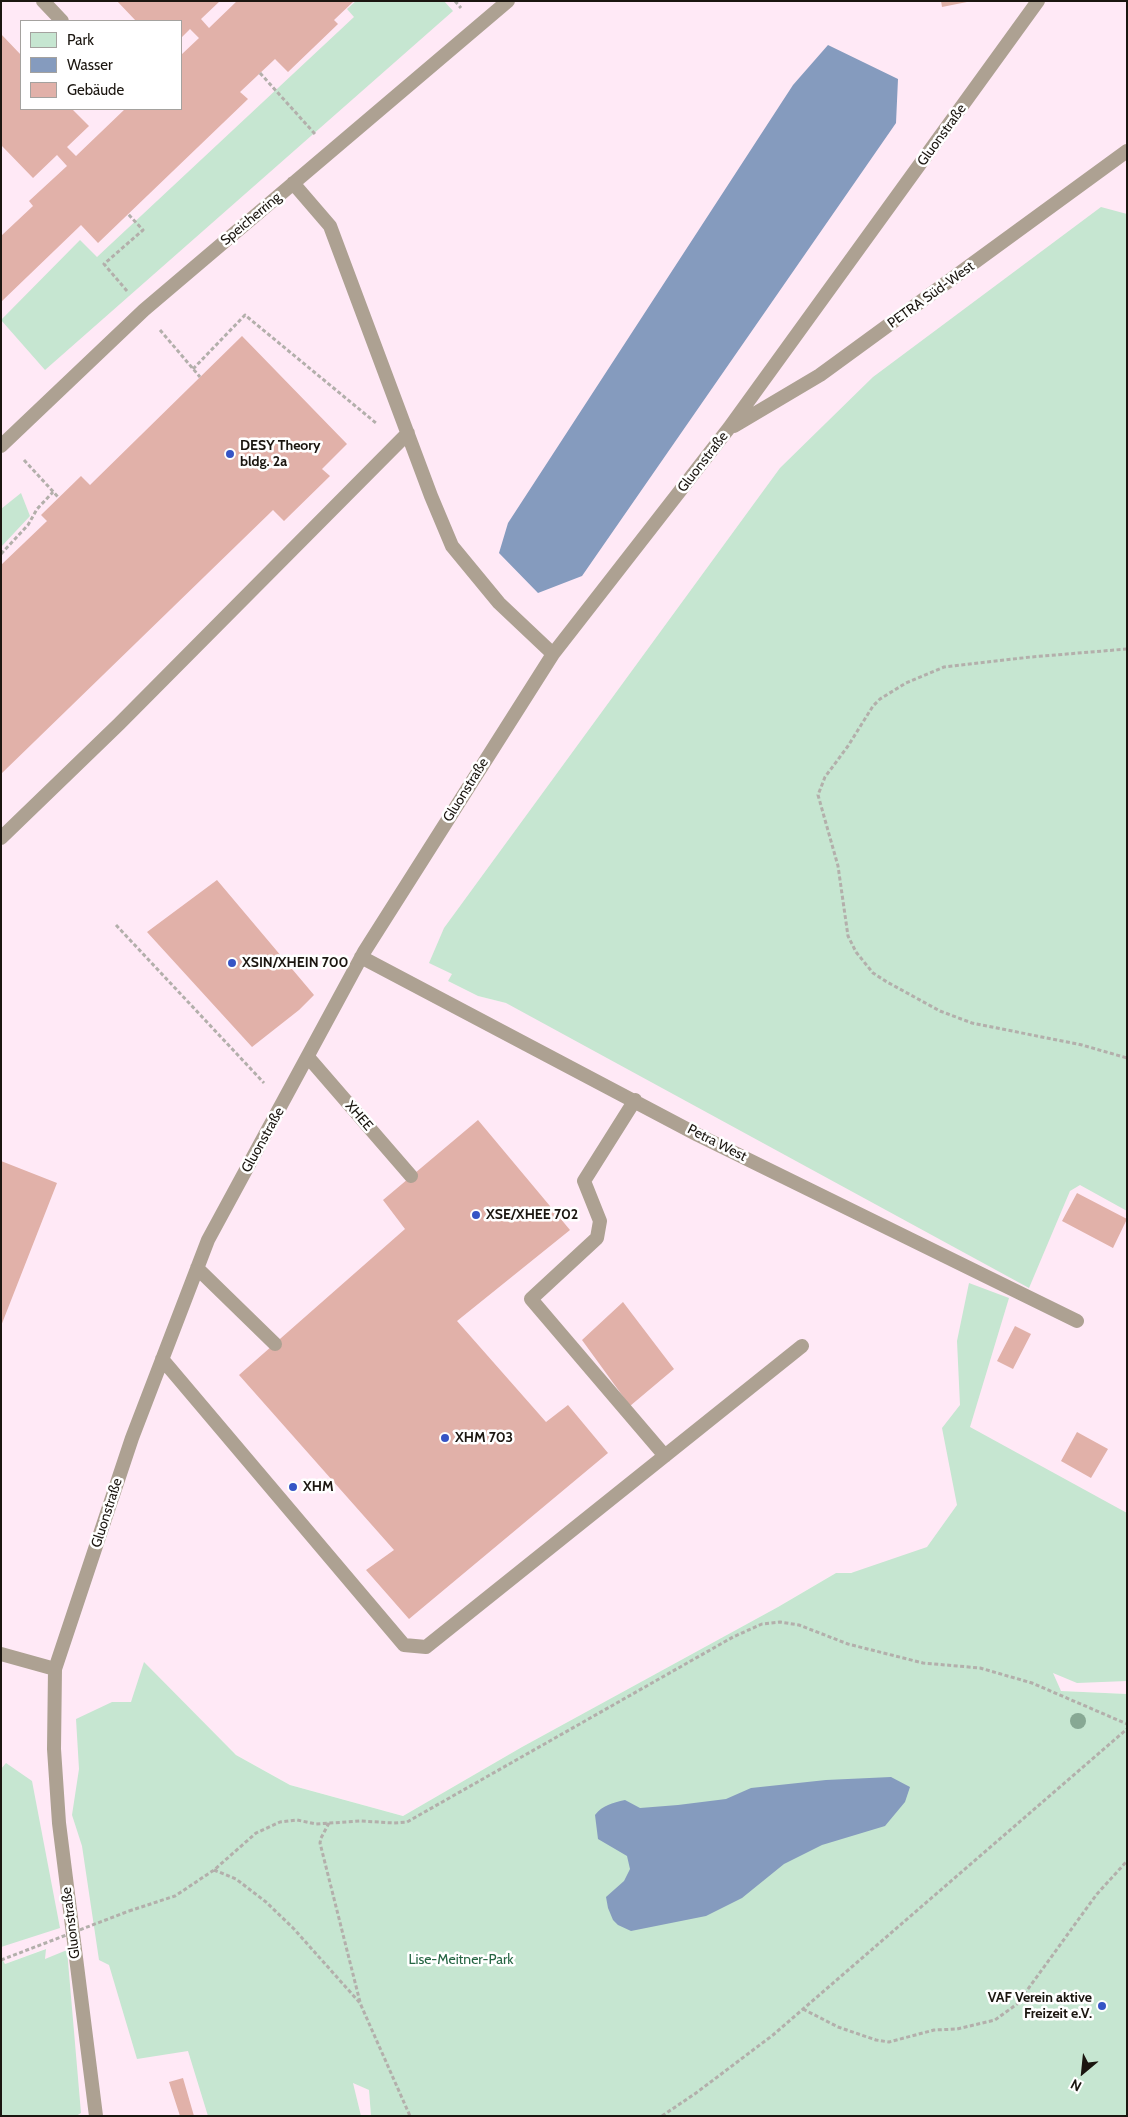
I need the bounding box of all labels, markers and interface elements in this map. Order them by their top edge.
legend [20,20,182,110]
text: Park [67,31,94,49]
text: Wasser [67,56,113,74]
text: Gebäude [67,81,124,99]
street label: Gluonstraße [914,101,970,169]
street label: Speicherring [217,189,285,249]
street label: PETRA Süd-West [884,258,978,332]
street label: Gluonstraße [674,428,732,496]
place label: DESY Theory bldg. 2a [240,438,320,471]
marker: DESY Theory bldg. 2a [224,448,236,460]
street label: Gluonstraße [440,755,492,825]
place label: XSIN/XHEIN 700 [242,955,348,971]
marker: XSIN/XHEIN 700 [226,957,238,969]
street label: XHEE [342,1098,376,1134]
street label: Gluonstraße [238,1104,288,1176]
street label: Petra West [685,1121,749,1165]
place label: XSE/XHEE 702 [486,1207,578,1223]
marker: XSE/XHEE 702 [470,1209,482,1221]
place label: XHM 703 [455,1430,513,1446]
marker: XHM 703 [439,1432,451,1444]
street label: Gluonstraße [88,1476,126,1550]
place label: XHM [303,1479,334,1495]
marker: XHM [287,1481,299,1493]
street label: Gluonstraße [58,1886,84,1960]
park label: Lise-Meitner-Park [408,1952,514,1968]
place label: VAF Verein aktive Freizeit e.V. [988,1990,1092,2022]
marker: VAF Verein aktive Freizeit e.V. [1096,2000,1108,2012]
north arrow [1058,2047,1108,2097]
text: N [1067,2075,1085,2096]

